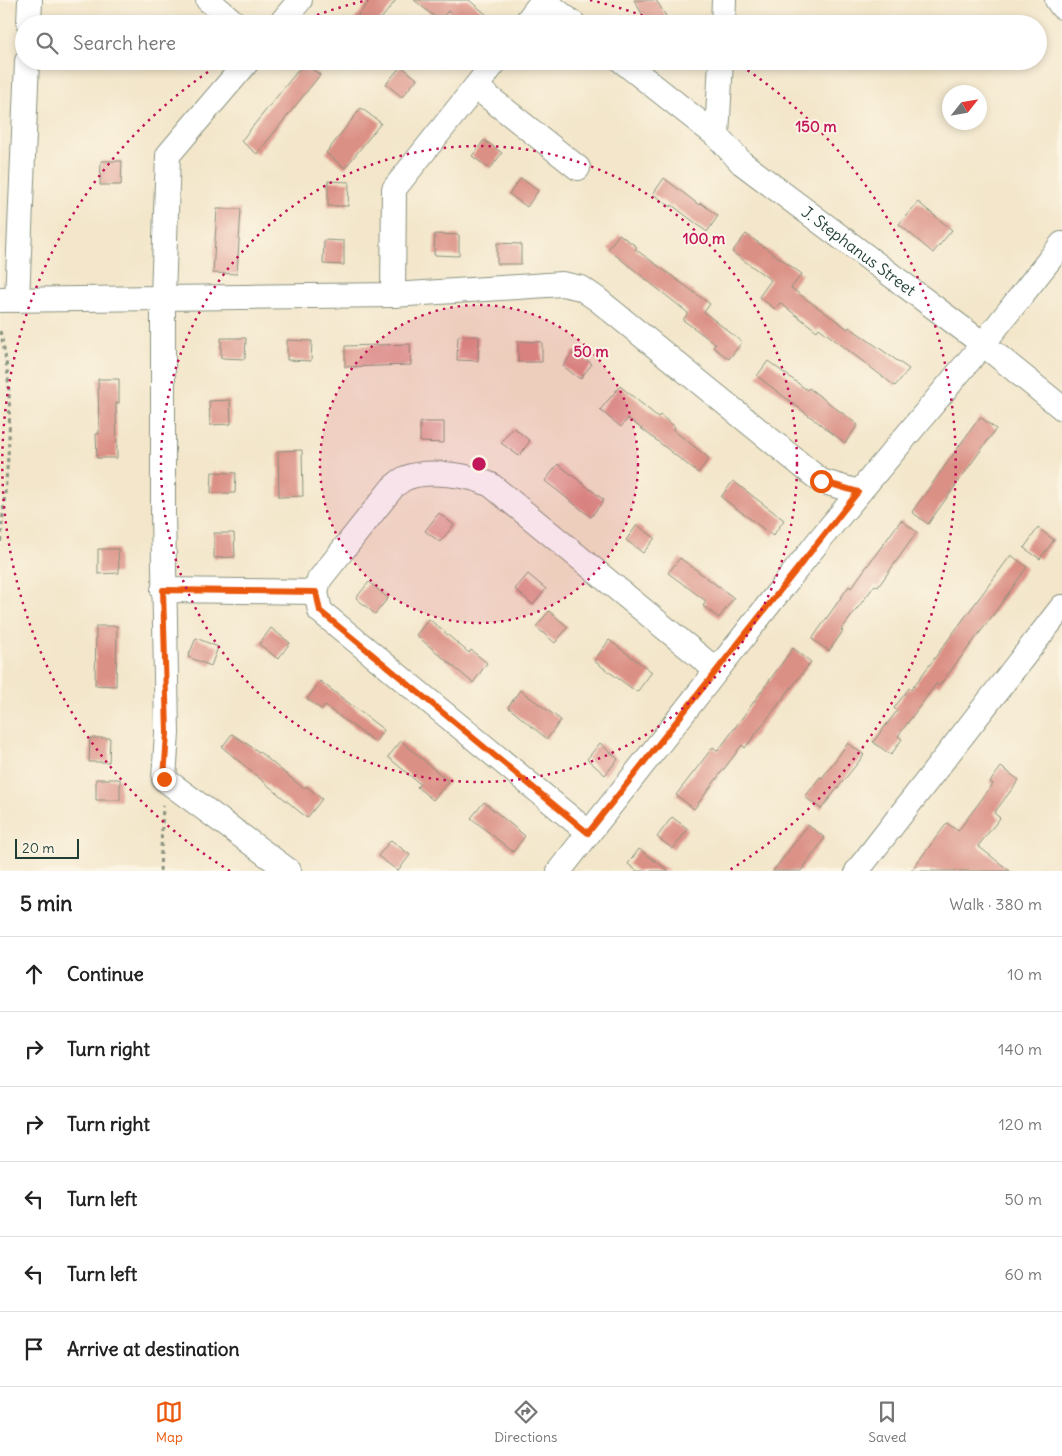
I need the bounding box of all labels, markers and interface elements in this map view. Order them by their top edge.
search box [15,15,1047,70]
icon: search [33,29,61,57]
text: Search here [73,31,176,55]
north arrow [942,85,987,130]
text: 150 m [795,117,837,136]
street label: J. Stephanus Street [798,201,920,300]
text: 100 m [683,229,725,248]
text: 50 m [573,342,609,361]
centre of rings [470,455,488,473]
route start [810,470,833,493]
route end [153,768,176,791]
scale bar [15,836,79,859]
text: 20 m [22,839,55,857]
text: 5 min [20,890,72,917]
text: Walk · 380 m [949,894,1042,914]
icon: ahead [20,960,48,988]
text: Continue [67,962,144,986]
text: 10 m [1007,964,1042,984]
icon: right [20,1035,48,1063]
text: Turn right [67,1037,150,1061]
text: 140 m [998,1039,1042,1059]
icon: right [20,1110,48,1138]
text: Turn right [67,1112,150,1136]
text: 120 m [999,1114,1042,1134]
icon: left [20,1185,48,1213]
text: Turn left [67,1187,137,1211]
text: 50 m [1004,1189,1042,1209]
icon: left [20,1260,48,1288]
text: Turn left [67,1262,137,1286]
text: 60 m [1004,1264,1042,1284]
icon: arrive [20,1335,48,1363]
text: Arrive at destination [67,1337,240,1361]
tab: Map [155,1398,183,1446]
tab: Directions [494,1398,557,1446]
tab: Saved [868,1398,907,1446]

